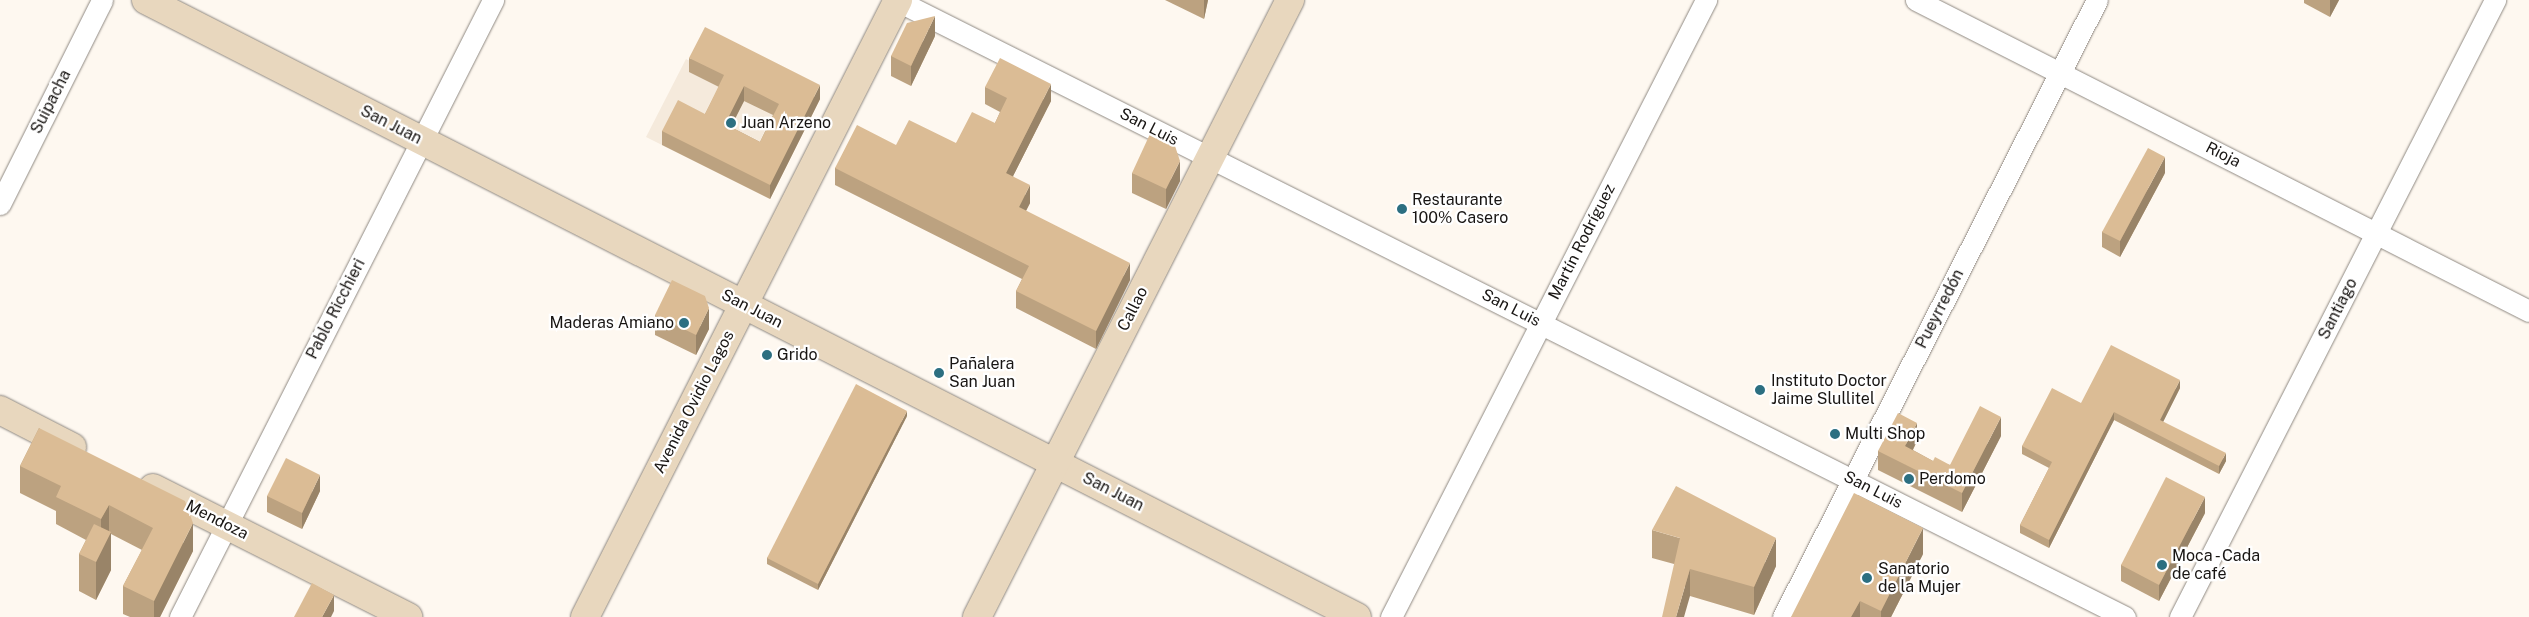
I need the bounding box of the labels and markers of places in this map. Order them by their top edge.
place label: Juan Arzeno [741,113,831,133]
marker: Juan Arzeno [725,117,737,129]
place label: Restaurante 100% Casero [1412,190,1508,228]
marker: Restaurante 100% Casero [1396,203,1408,215]
place label: Maderas Amiano [549,313,674,333]
marker: Maderas Amiano [678,317,690,329]
place label: Grido [777,345,818,365]
marker: Grido [761,349,773,361]
place label: Pañalera San Juan [949,354,1015,392]
marker: Pañalera San Juan [933,367,945,379]
place label: Instituto Doctor Jaime Slullitel [1771,371,1887,409]
marker: Instituto Doctor Jaime Slullitel [1753,383,1767,397]
place label: Multi Shop [1845,424,1925,444]
marker: Multi Shop [1829,428,1841,440]
place label: Perdomo [1919,469,1986,489]
marker: Perdomo [1903,473,1915,485]
place label: Moca - Cada de café [2172,546,2265,584]
place label: Sanatorio de la Mujer [1878,559,1961,597]
marker: Moca - Cada de café [2156,559,2168,571]
marker: Sanatorio de la Mujer [1860,571,1874,585]

